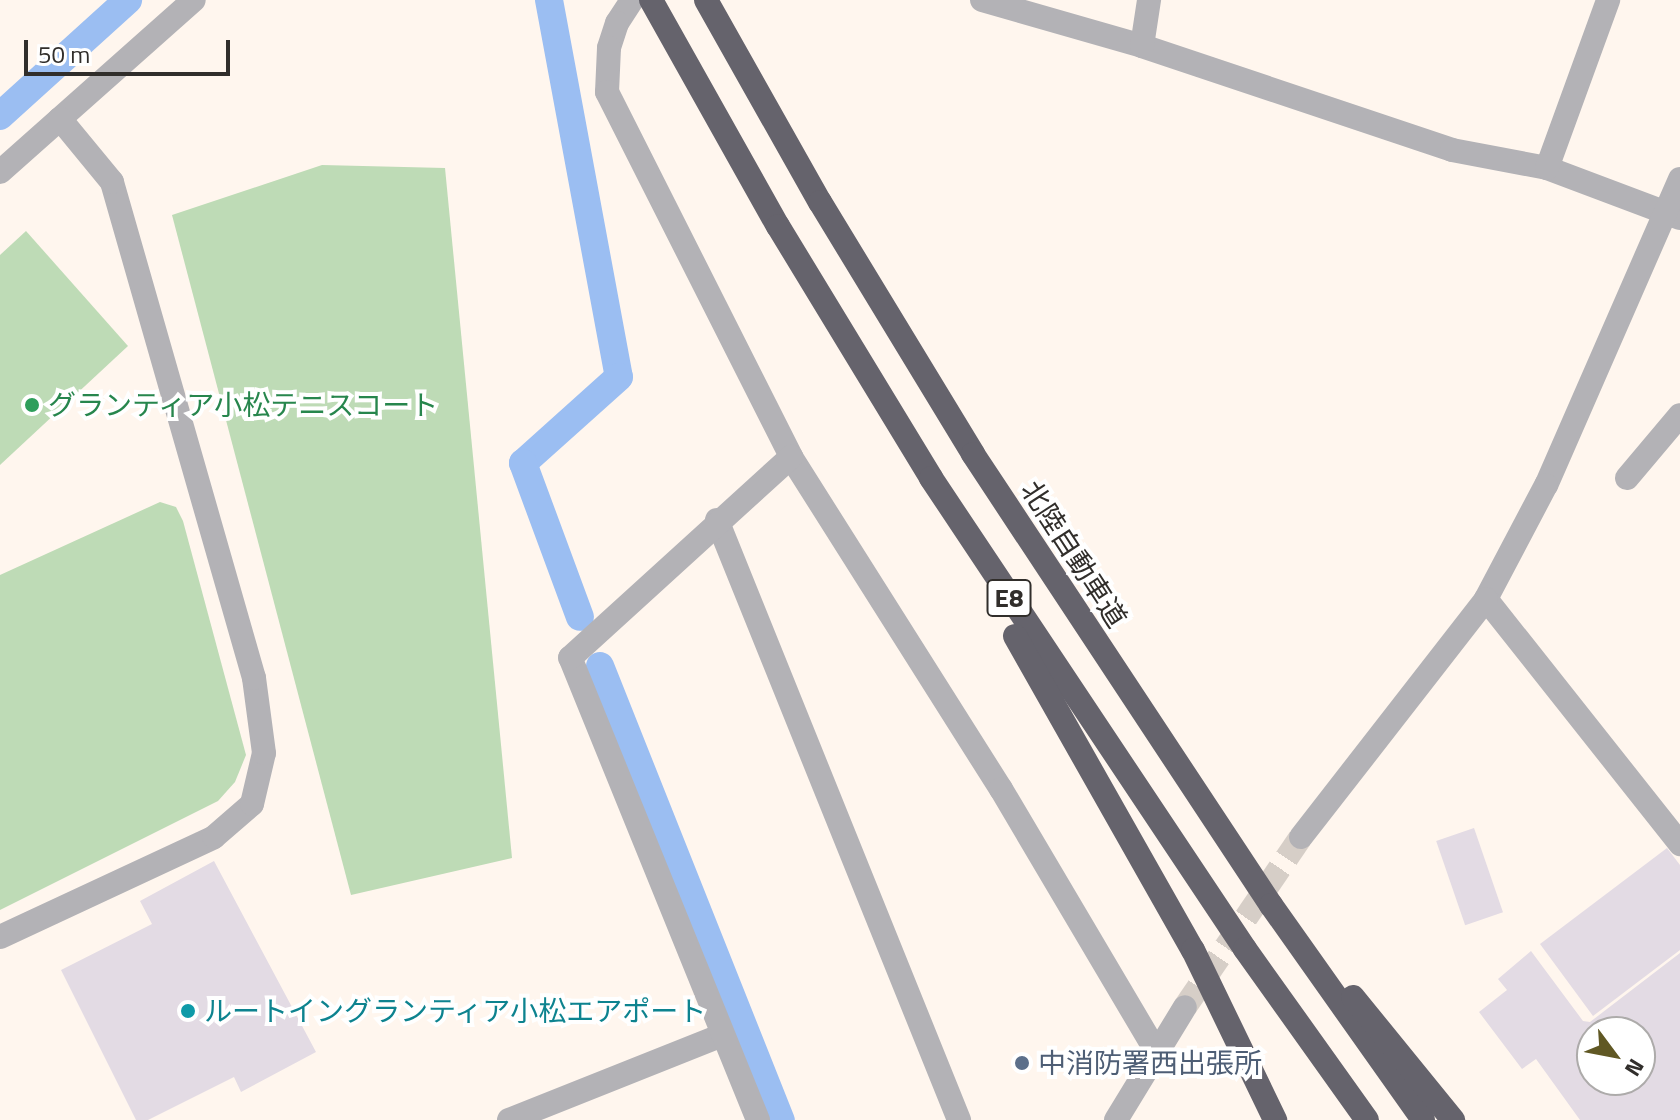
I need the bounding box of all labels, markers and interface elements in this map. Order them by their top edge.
scale bar [28,24,234,74]
text: 50 m [38,36,90,72]
place label: グランティア小松テニスコート [48,388,440,422]
marker: グランティア小松テニスコート [23,396,41,414]
street label: 北陸自動車道 [1014,474,1134,634]
road number: E8 [985,576,1033,620]
place label: ルートイングランティア小松エアポート [204,994,708,1028]
marker: ルートイングランティア小松エアポート [179,1002,197,1020]
north arrow [1576,1016,1656,1096]
place label: 中消防署西出張所 [1038,1046,1262,1080]
text: N [1616,1052,1653,1083]
marker: 中消防署西出張所 [1013,1054,1031,1072]

